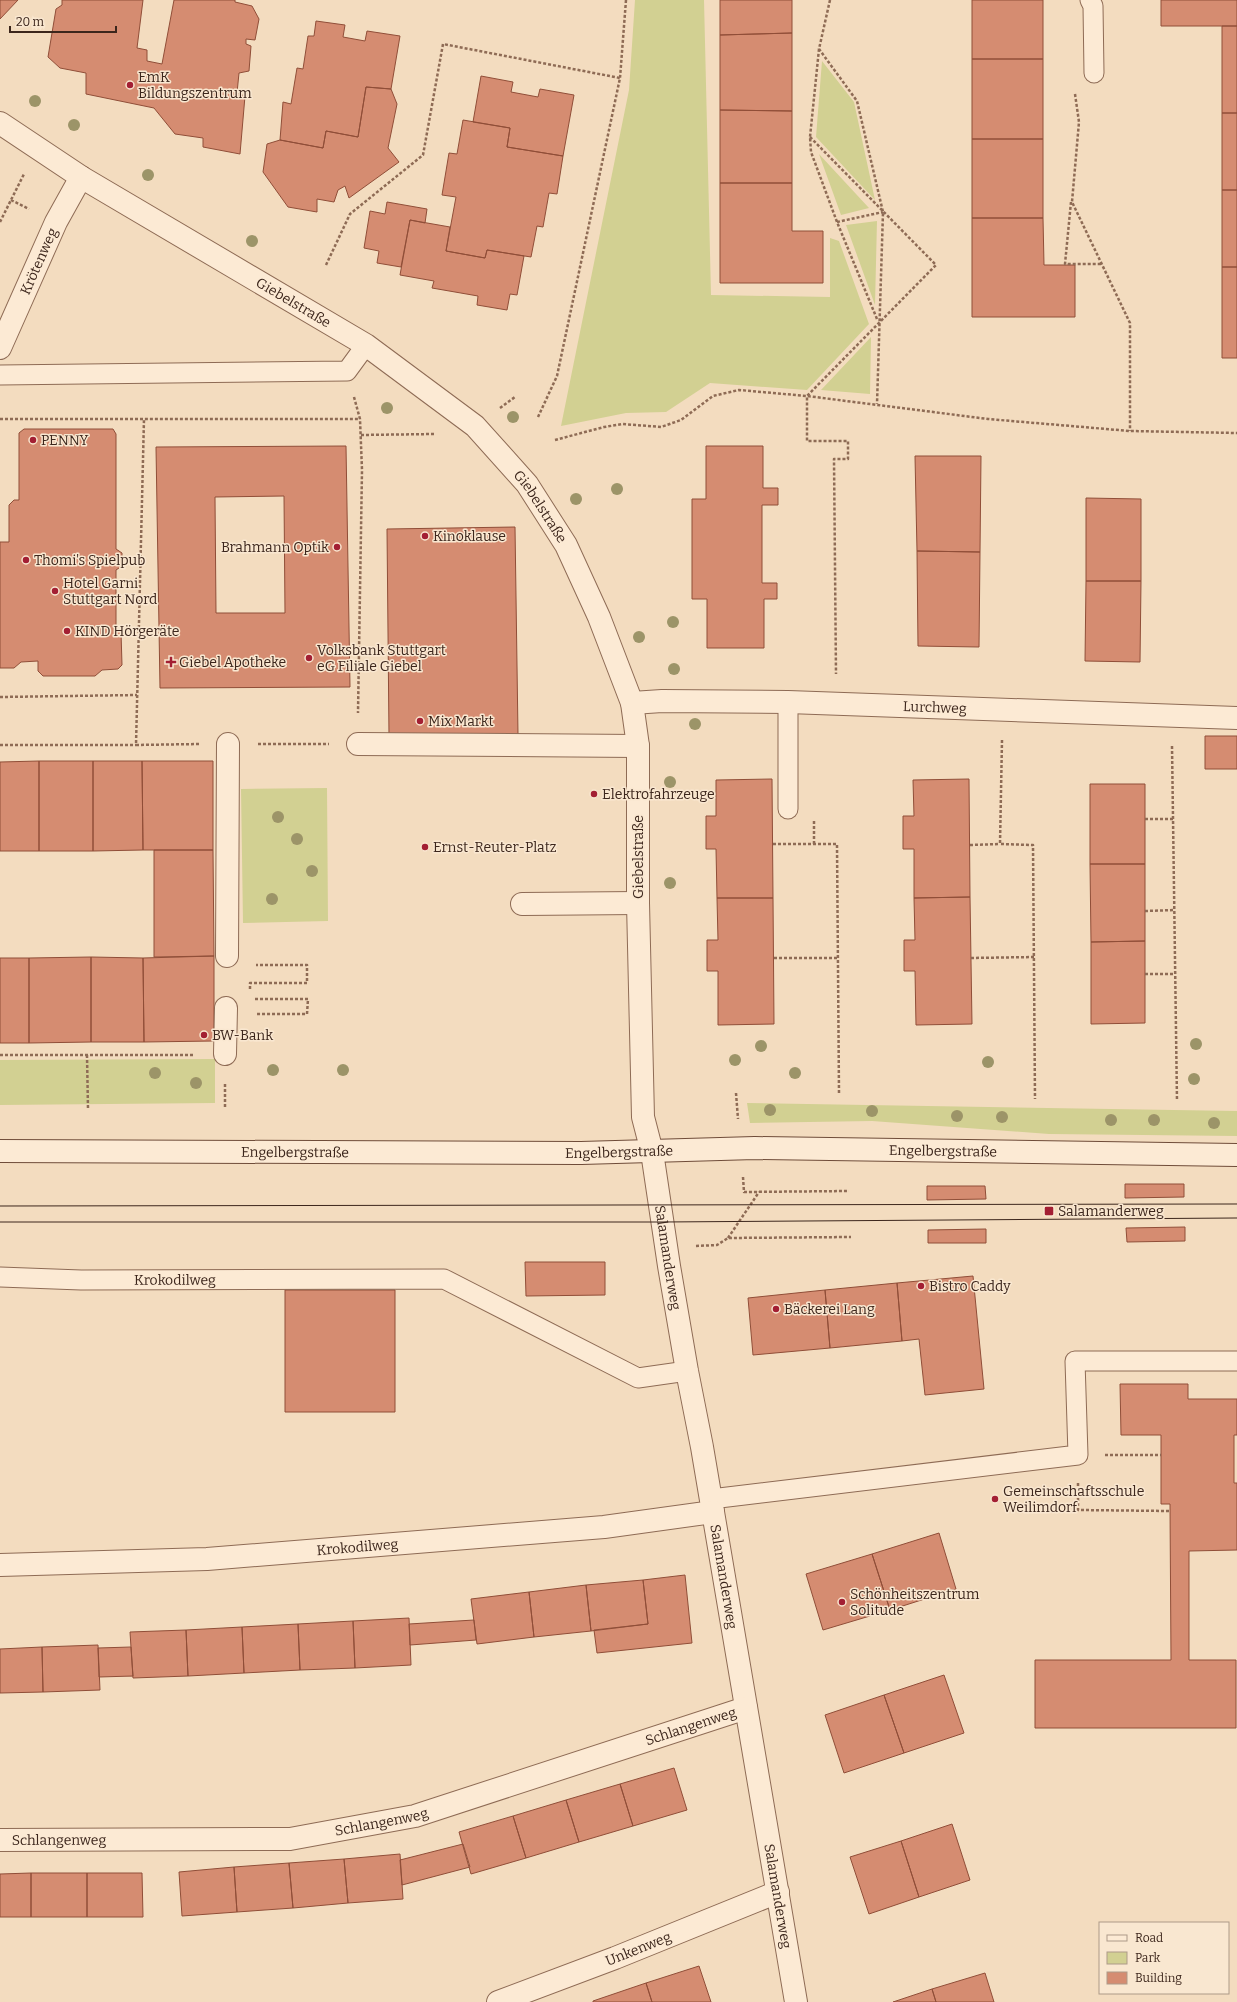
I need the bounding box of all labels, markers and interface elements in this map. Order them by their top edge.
scale bar [10,8,116,34]
text: 20 m [16,15,45,29]
place label: EmK Bildungszentrum [138,69,252,102]
marker: EmK Bildungszentrum [125,80,135,90]
street label: Krötenweg [16,225,61,297]
street label: Giebelstraße [253,274,334,331]
place label: PENNY [41,432,89,449]
marker: PENNY [28,435,38,445]
street label: Giebelstraße [510,467,571,546]
place label: Kinoklause [433,528,506,545]
marker: Kinoklause [420,531,430,541]
place label: Brahmann Optik [221,539,329,556]
marker: Brahmann Optik [332,542,342,552]
place label: Thomi's Spielpub [34,552,145,569]
marker: Thomi's Spielpub [21,555,31,565]
place label: Hotel Garni Stuttgart Nord [63,575,157,608]
marker: Hotel Garni Stuttgart Nord [50,586,60,596]
place label: KIND Hörgeräte [75,623,179,640]
marker: KIND Hörgeräte [62,626,72,636]
place label: Volksbank Stuttgart eG Filiale Giebel [317,642,446,675]
marker: Volksbank Stuttgart eG Filiale Giebel [304,653,314,663]
place label: Giebel Apotheke [179,654,286,671]
marker: Giebel Apotheke [166,657,176,667]
street label: Lurchweg [903,698,967,717]
place label: Mix Markt [428,713,494,730]
marker: Mix Markt [415,716,425,726]
place label: Elektrofahrzeuge [602,786,715,803]
marker: Elektrofahrzeuge [589,789,599,799]
street label: Giebelstraße [630,815,647,899]
place label: Ernst-Reuter-Platz [433,839,557,856]
marker: Ernst-Reuter-Platz [420,842,430,852]
place label: BW-Bank [212,1027,273,1044]
marker: BW-Bank [199,1030,209,1040]
street label: Engelbergstraße [889,1141,997,1160]
street label: Engelbergstraße [565,1142,673,1162]
street label: Engelbergstraße [241,1143,349,1161]
place label: Salamanderweg [1058,1203,1164,1220]
street label: Salamanderweg [652,1204,685,1311]
marker: Salamanderweg [1043,1205,1055,1217]
street label: Krokodilweg [134,1271,216,1288]
place label: Bistro Caddy [929,1278,1011,1295]
marker: Bistro Caddy [916,1281,926,1291]
place label: Bäckerei Lang [784,1301,875,1318]
marker: Bäckerei Lang [771,1304,781,1314]
place label: Gemeinschaftsschule Weilimdorf [1003,1483,1144,1516]
marker: Gemeinschaftsschule Weilimdorf [990,1494,1000,1504]
street label: Salamanderweg [707,1523,741,1630]
street label: Krokodilweg [316,1535,399,1559]
place label: Schönheitszentrum Solitude [850,1586,980,1619]
marker: Schönheitszentrum Solitude [837,1597,847,1607]
street label: Schlangenweg [643,1703,738,1749]
street label: Schlangenweg [333,1804,430,1839]
street label: Schlangenweg [12,1831,106,1848]
street label: Salamanderweg [761,1843,795,1950]
legend [1099,1922,1229,1994]
street label: Unkenweg [603,1928,674,1969]
text: Road [1135,1931,1163,1945]
text: Park [1135,1951,1161,1965]
text: Building [1135,1971,1182,1985]

